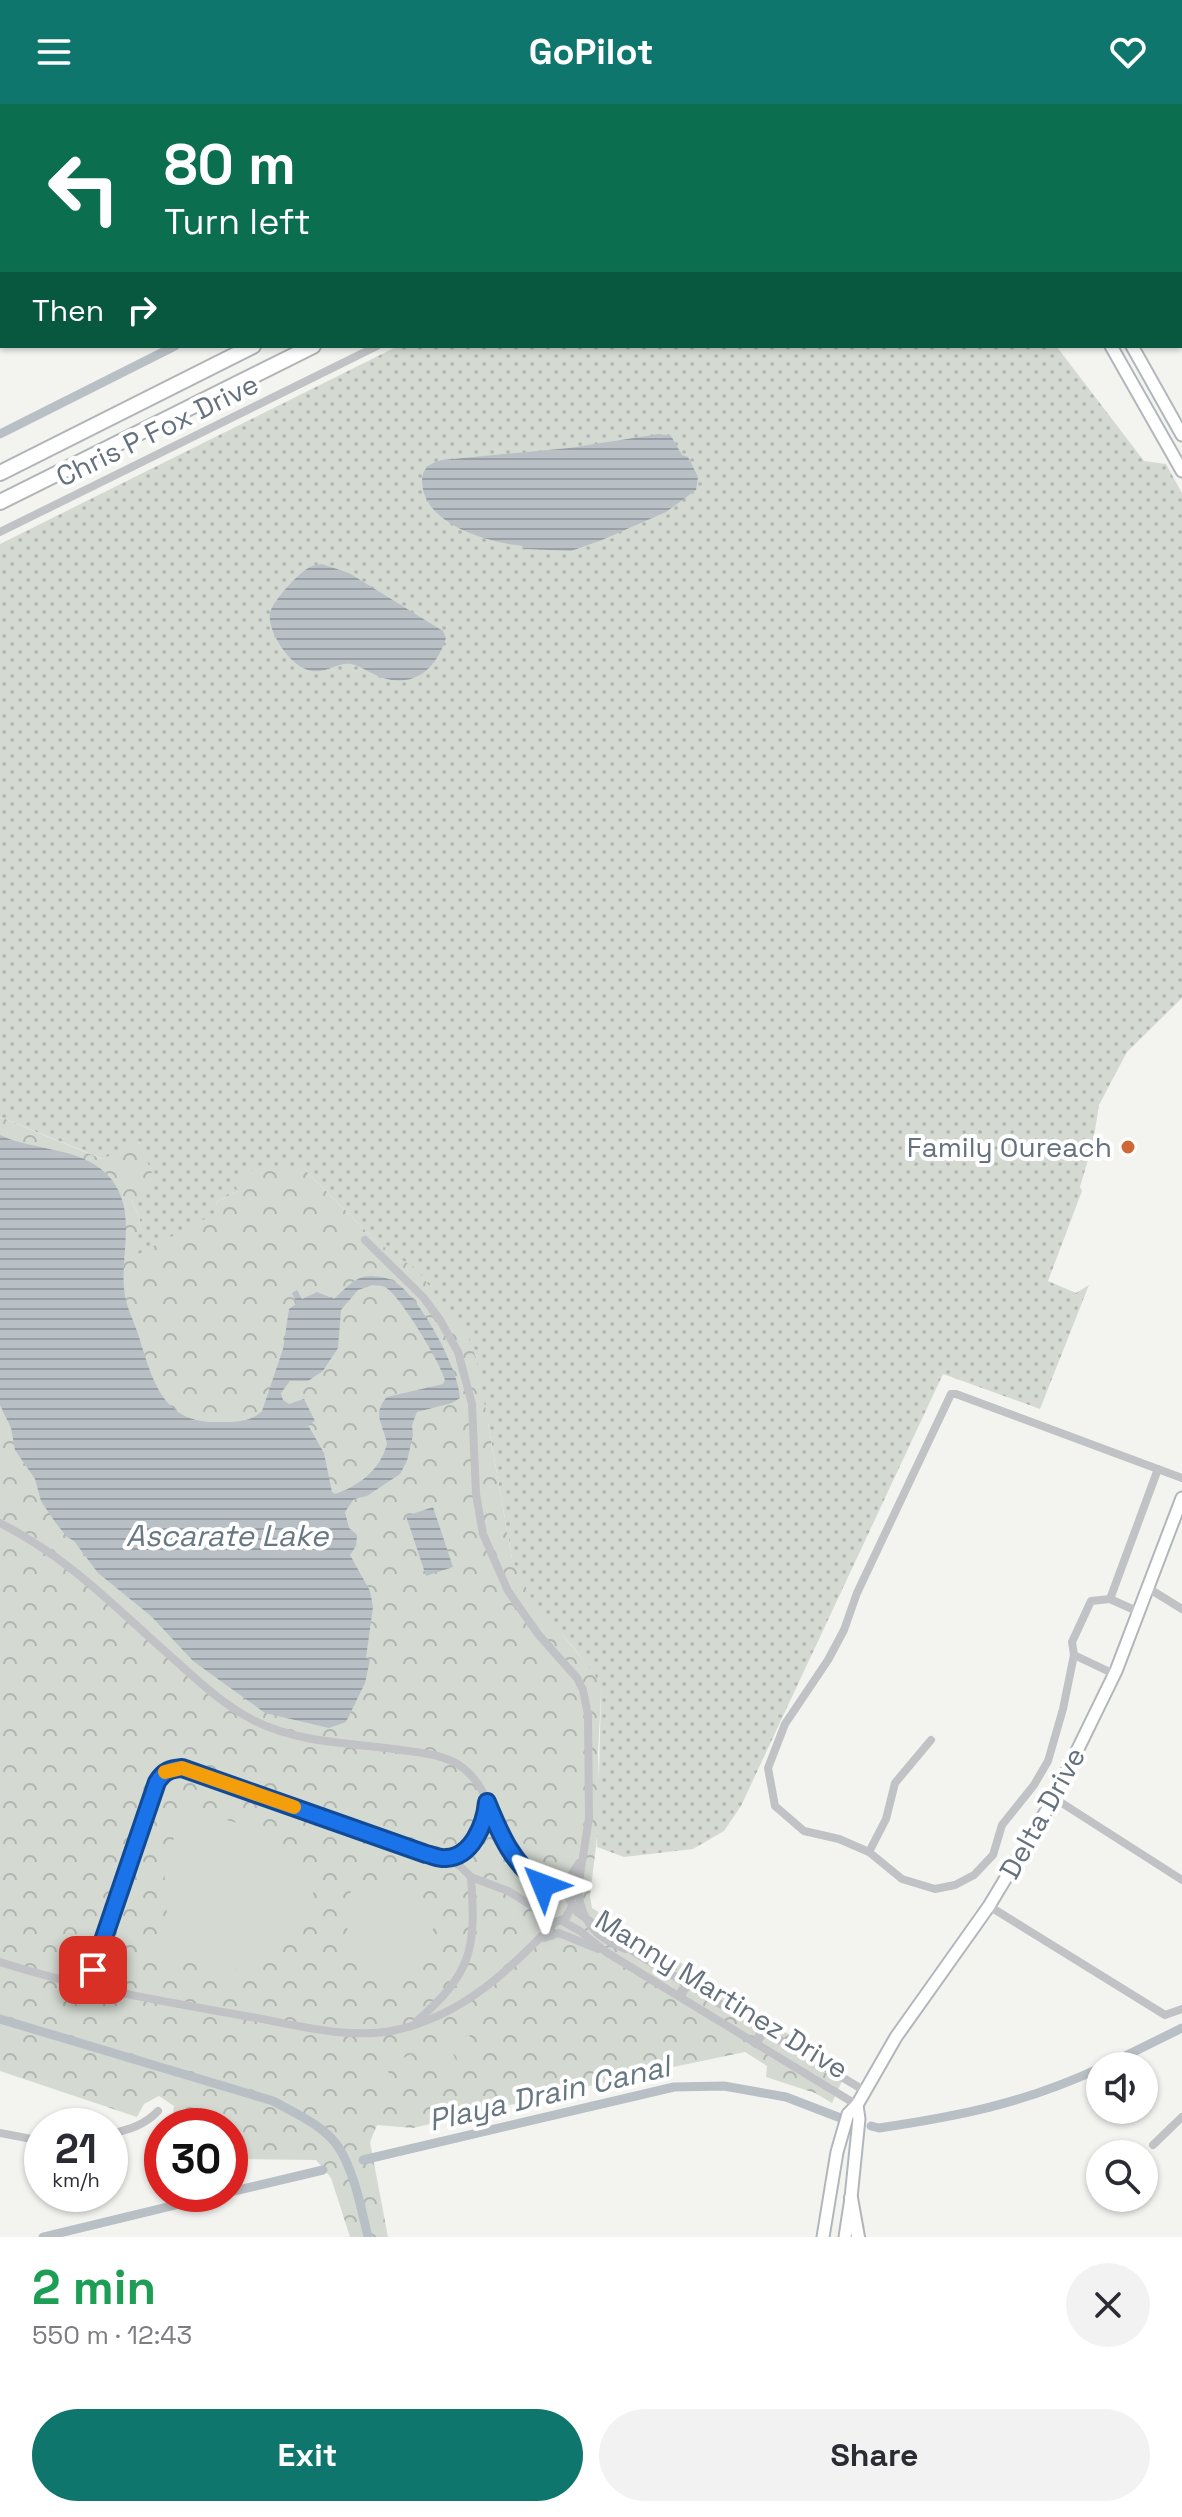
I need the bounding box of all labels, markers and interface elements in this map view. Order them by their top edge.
text: GoPilot [529,29,653,75]
icon: menu [32,30,76,74]
icon: heart [1106,30,1150,74]
text: 80 m [164,129,296,200]
icon: left [32,136,136,240]
text: Turn left [164,199,311,245]
icon: right [120,288,164,332]
text: Then [32,291,104,330]
street label: Chris P Fox Drive [50,365,264,495]
place label: Family Oureach [907,1129,1112,1165]
marker: Family Oureach [1119,1138,1137,1156]
water label: Ascarate Lake [126,1516,329,1555]
street label: Delta Drive [991,1741,1093,1885]
position arrow [501,1843,585,1927]
street label: Manny Martinez Drive [589,1902,855,2086]
pin [59,1936,127,2004]
icon: arrive [71,1948,115,1992]
water label: Playa Drain Canal [425,2045,677,2140]
map controls [1086,2052,1158,2212]
button: sound [1086,2052,1158,2124]
speed limit sign: 30 [144,2108,248,2212]
text: 21 [55,2124,97,2175]
button: search [1086,2140,1158,2212]
text: km/h [52,2167,100,2193]
text: 2 min [32,2257,156,2318]
button: close [1066,2263,1150,2347]
text: 550 m · 12:43 [32,2318,192,2352]
button: Exit [32,2409,583,2501]
button: Share [599,2409,1150,2501]

